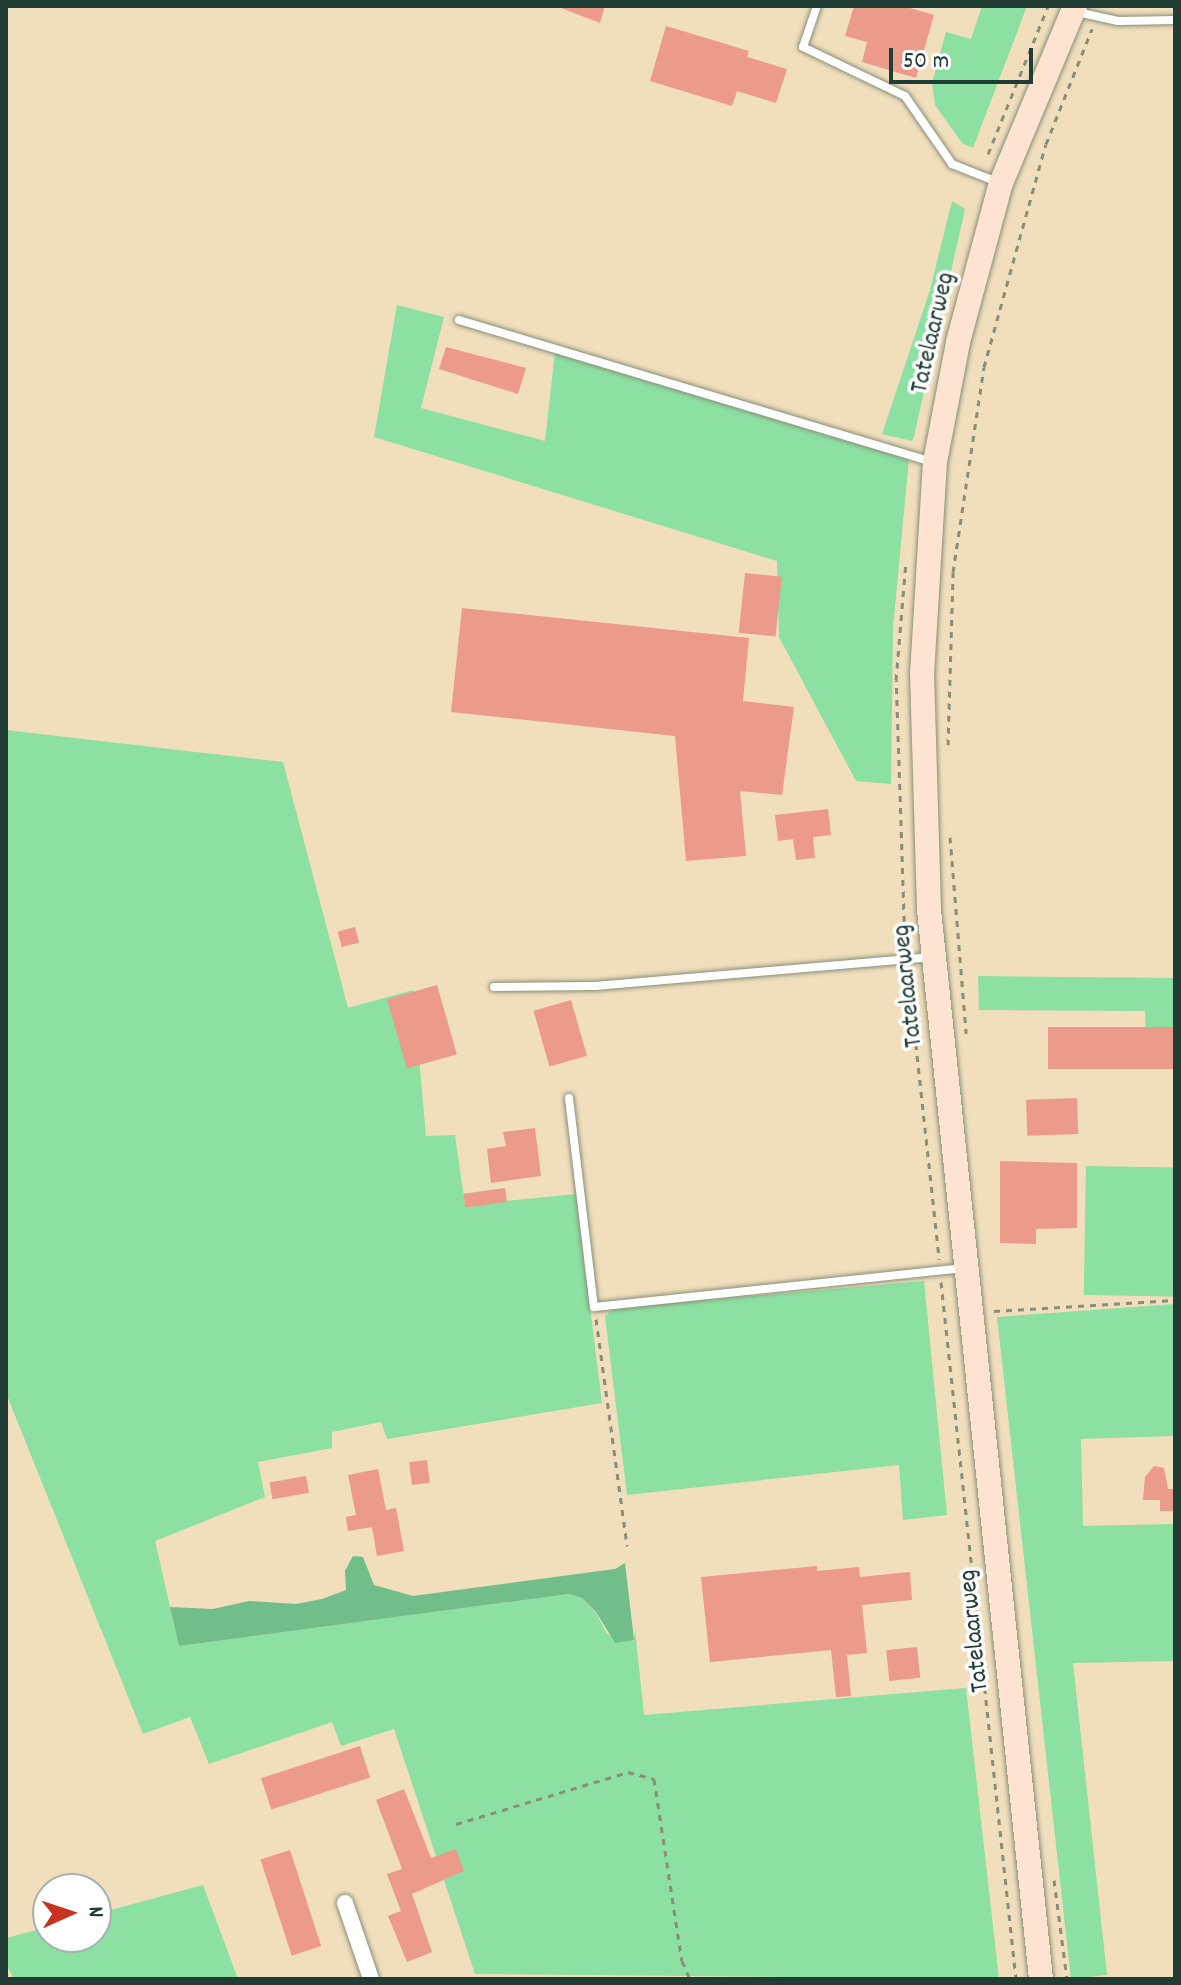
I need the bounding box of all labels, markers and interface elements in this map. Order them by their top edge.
scale bar [893,32,1037,82]
text: 50 m [903,45,949,79]
street label: Tatelaarweg [905,269,963,397]
street label: Tatelaarweg [887,923,931,1049]
street label: Tatelaarweg [953,1568,997,1694]
north arrow [32,1873,112,1953]
text: N [79,1906,110,1918]

